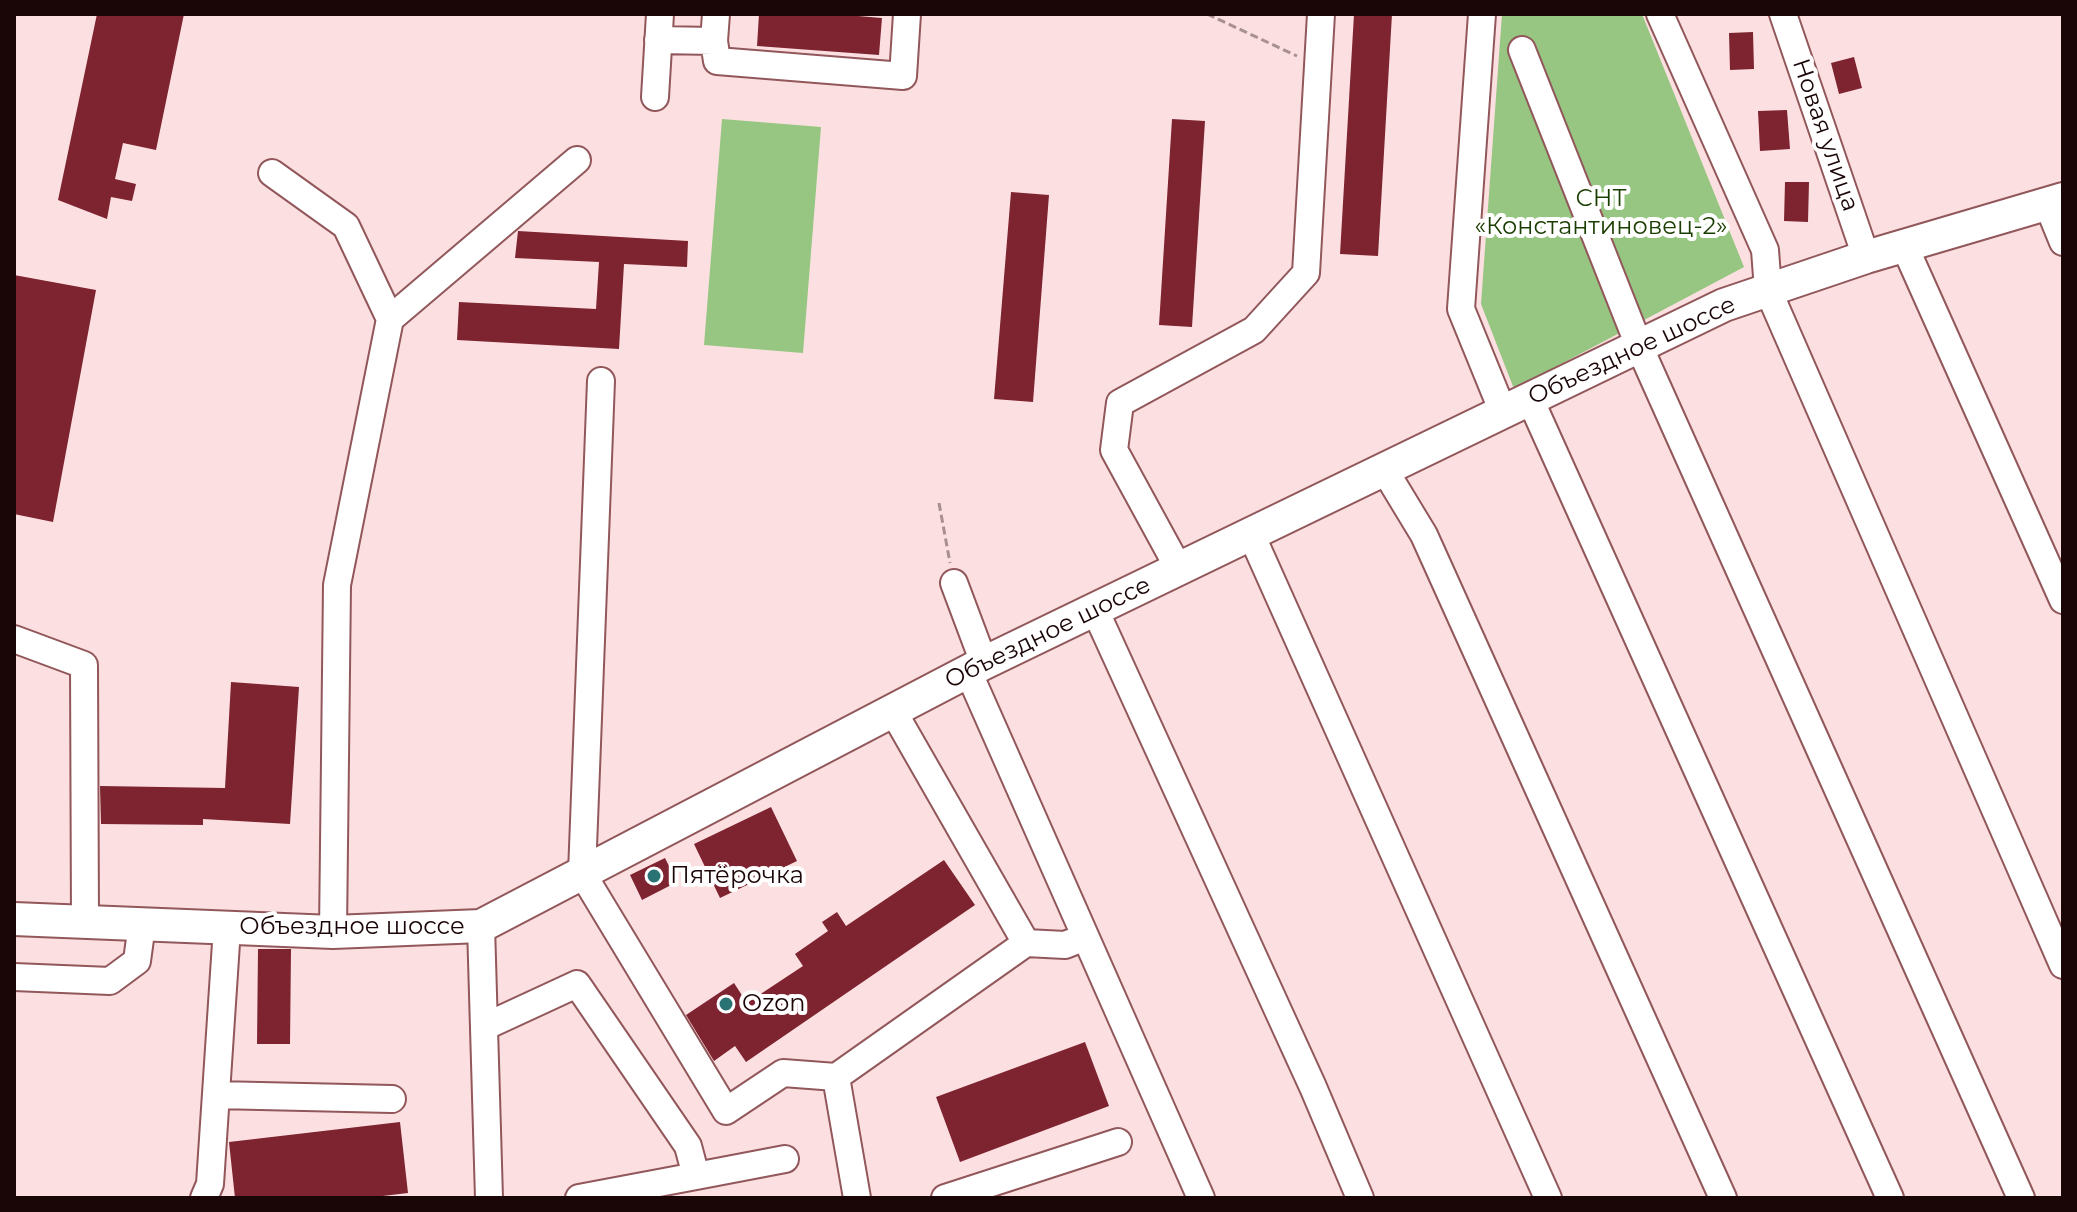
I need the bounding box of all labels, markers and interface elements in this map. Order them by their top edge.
street label: Новая улица [1785,55,1865,215]
park label: СНТ «Константиновец-2» [1475,185,1727,241]
street label: Объездное шоссе [1524,290,1740,412]
street label: Объездное шоссе [940,571,1156,695]
place label: Пятёрочка [670,862,804,890]
marker: Пятёрочка [645,867,663,885]
street label: Объездное шоссе [239,913,465,941]
place label: Ozon [742,990,805,1018]
marker: Ozon [717,995,735,1013]

